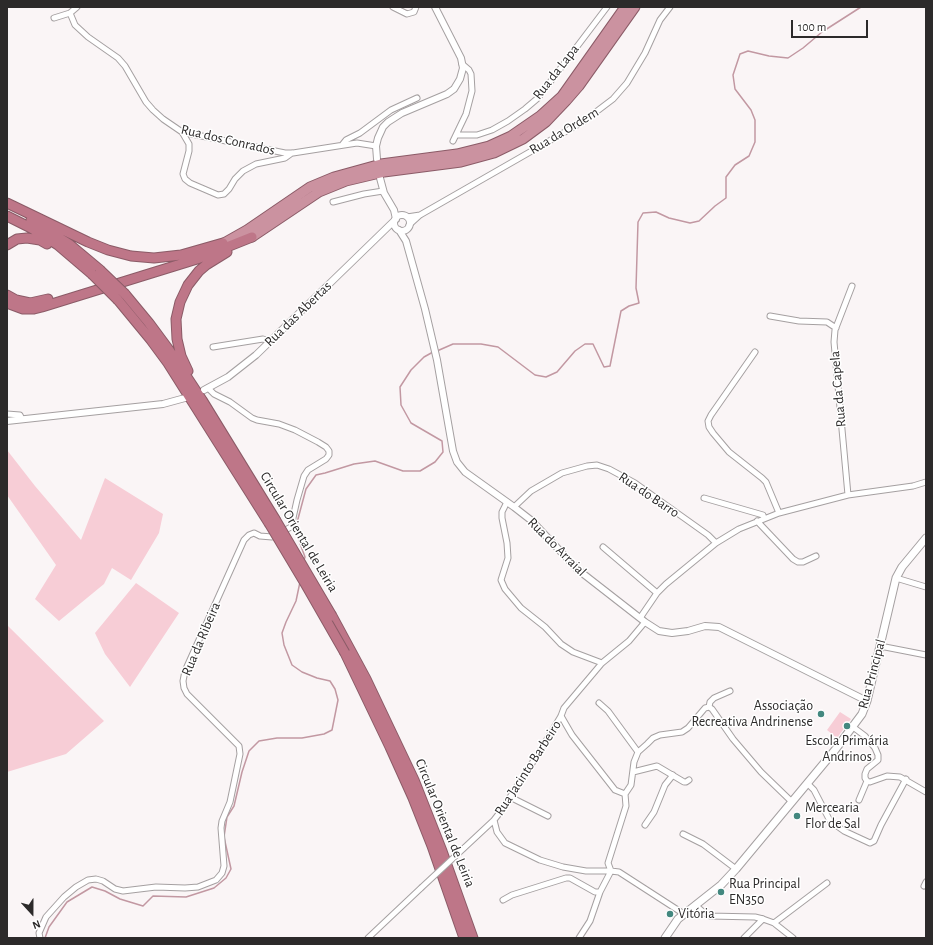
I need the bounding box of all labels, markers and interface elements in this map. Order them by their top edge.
scale bar [793,12,870,38]
text: 100 m [798,21,826,33]
street label: Rua da Lapa [529,41,583,103]
street label: Rua da Ordem [526,104,602,158]
street label: Rua dos Conrados [179,121,277,159]
street label: Rua das Abertas [261,278,335,350]
street label: Rua da Capela [826,350,850,428]
street label: Circular Oriental de Leiria [256,469,342,595]
street label: Rua do Barro [615,469,683,521]
street label: Rua do Arraial [524,514,590,580]
street label: Rua da Ribeira [178,600,224,678]
street label: Rua Principal [855,637,889,711]
place label: Associação Recreativa Andrinense [691,698,813,730]
marker: Associação Recreativa Andrinense [816,709,826,719]
street label: Rua Jacinto Barbeiro [491,717,565,819]
marker: Escola Primária Andrinos [842,721,852,731]
place label: Escola Primária Andrinos [805,733,889,766]
street label: Circular Oriental de Leiria [411,756,479,890]
place label: Mercearia Flor de Sal [805,800,860,832]
marker: Mercearia Flor de Sal [792,811,802,821]
place label: Rua Principal EN350 [729,876,800,908]
marker: Rua Principal EN350 [716,887,726,897]
north arrow [12,893,52,933]
place label: Vitória [678,906,715,922]
marker: Vitória [665,909,675,919]
text: N [31,918,42,931]

